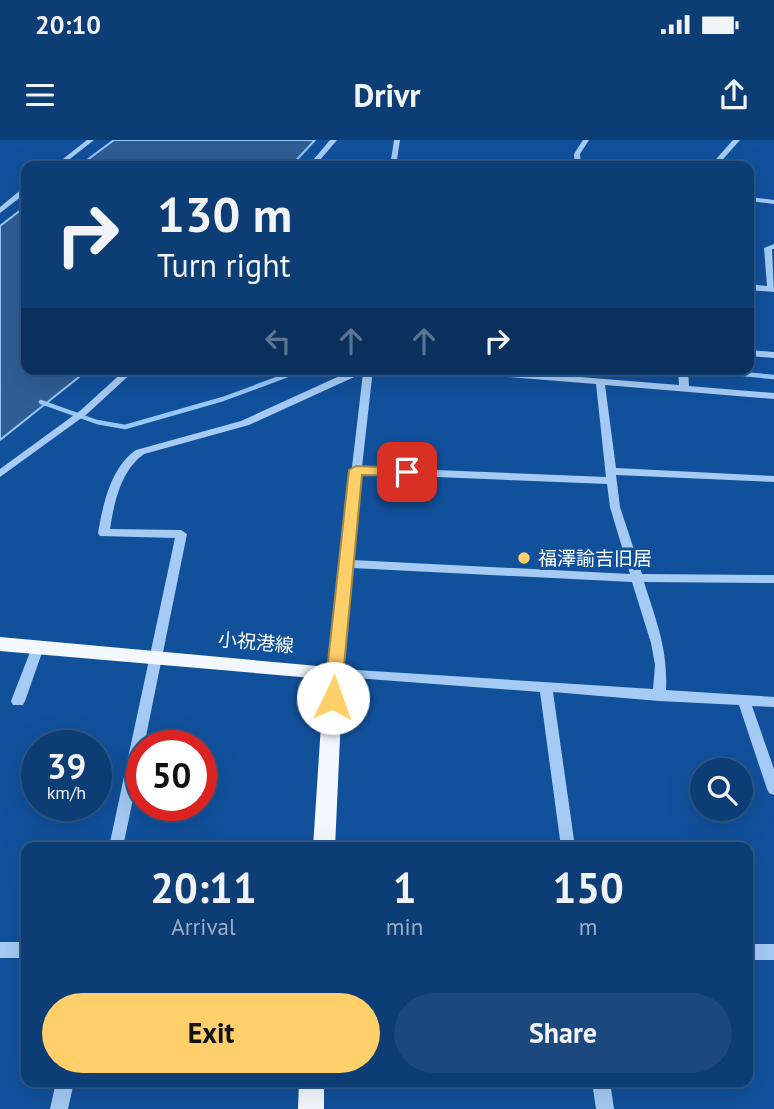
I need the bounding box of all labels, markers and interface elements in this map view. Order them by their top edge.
text: 20:10 [35,8,101,41]
text: Drivr [353,74,421,116]
icon: menu [21,76,59,114]
icon: share [715,76,753,114]
text: 130 m [157,182,292,246]
icon: right [42,189,133,280]
text: Turn right [157,244,291,286]
icon: left [259,322,297,360]
icon: ahead [332,322,370,360]
icon: ahead [405,322,443,360]
icon: right [478,322,516,360]
pin [377,442,437,502]
icon: arrive [388,453,426,491]
place label: 福澤諭吉旧居 [538,546,652,570]
marker: 福澤諭吉旧居 [516,550,532,566]
street label: 小祝港線 [217,627,295,657]
position arrow [296,661,370,735]
speed limit sign: 50 [126,730,217,821]
text: 39 [47,743,86,789]
map controls [690,758,753,821]
button: search [690,758,753,821]
text: km/h [47,781,86,804]
text: 20:11 [150,860,257,915]
text: 1 [393,860,416,915]
text: 150 [552,860,624,915]
text: Arrival [171,912,236,941]
text: min [386,912,423,941]
text: m [579,912,597,941]
button: Exit [42,993,380,1073]
button: Share [394,993,732,1073]

